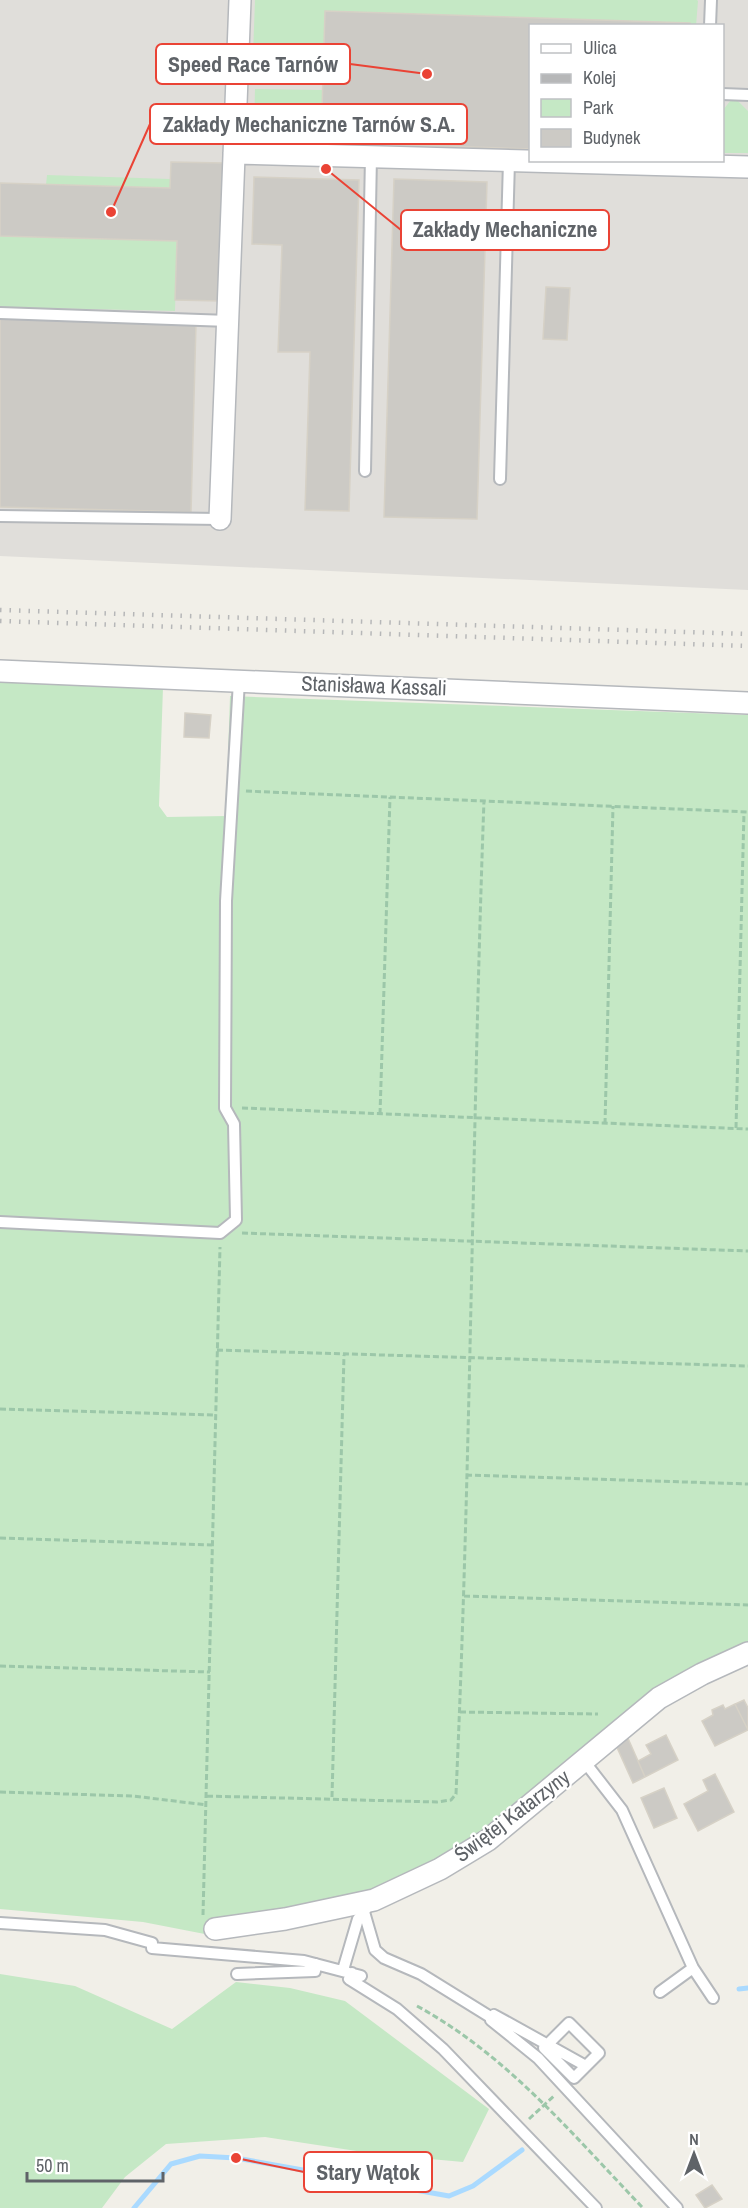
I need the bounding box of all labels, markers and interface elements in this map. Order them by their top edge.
legend [529,24,724,162]
text: Ulica [583,35,617,60]
callout: Speed Race Tarnów [156,44,350,84]
text: Speed Race Tarnów [168,49,339,79]
text: Kolej [583,65,616,90]
text: Park [583,95,614,120]
callout: Zakłady Mechaniczne Tarnów S.A. [150,104,467,144]
text: Zakłady Mechaniczne Tarnów S.A. [163,109,455,139]
text: Budynek [583,125,641,150]
callout: Zakłady Mechaniczne [401,210,609,250]
text: Zakłady Mechaniczne [413,214,597,244]
street label: Stanisława Kassali [301,668,447,703]
street label: Świętej Katarzyny [448,1762,576,1869]
north arrow [664,2124,724,2184]
text: N [689,2128,699,2150]
scale bar [27,2145,164,2183]
callout: Stary Wątok [304,2152,432,2192]
text: 50 m [36,2153,69,2178]
text: Stary Wątok [316,2157,421,2187]

